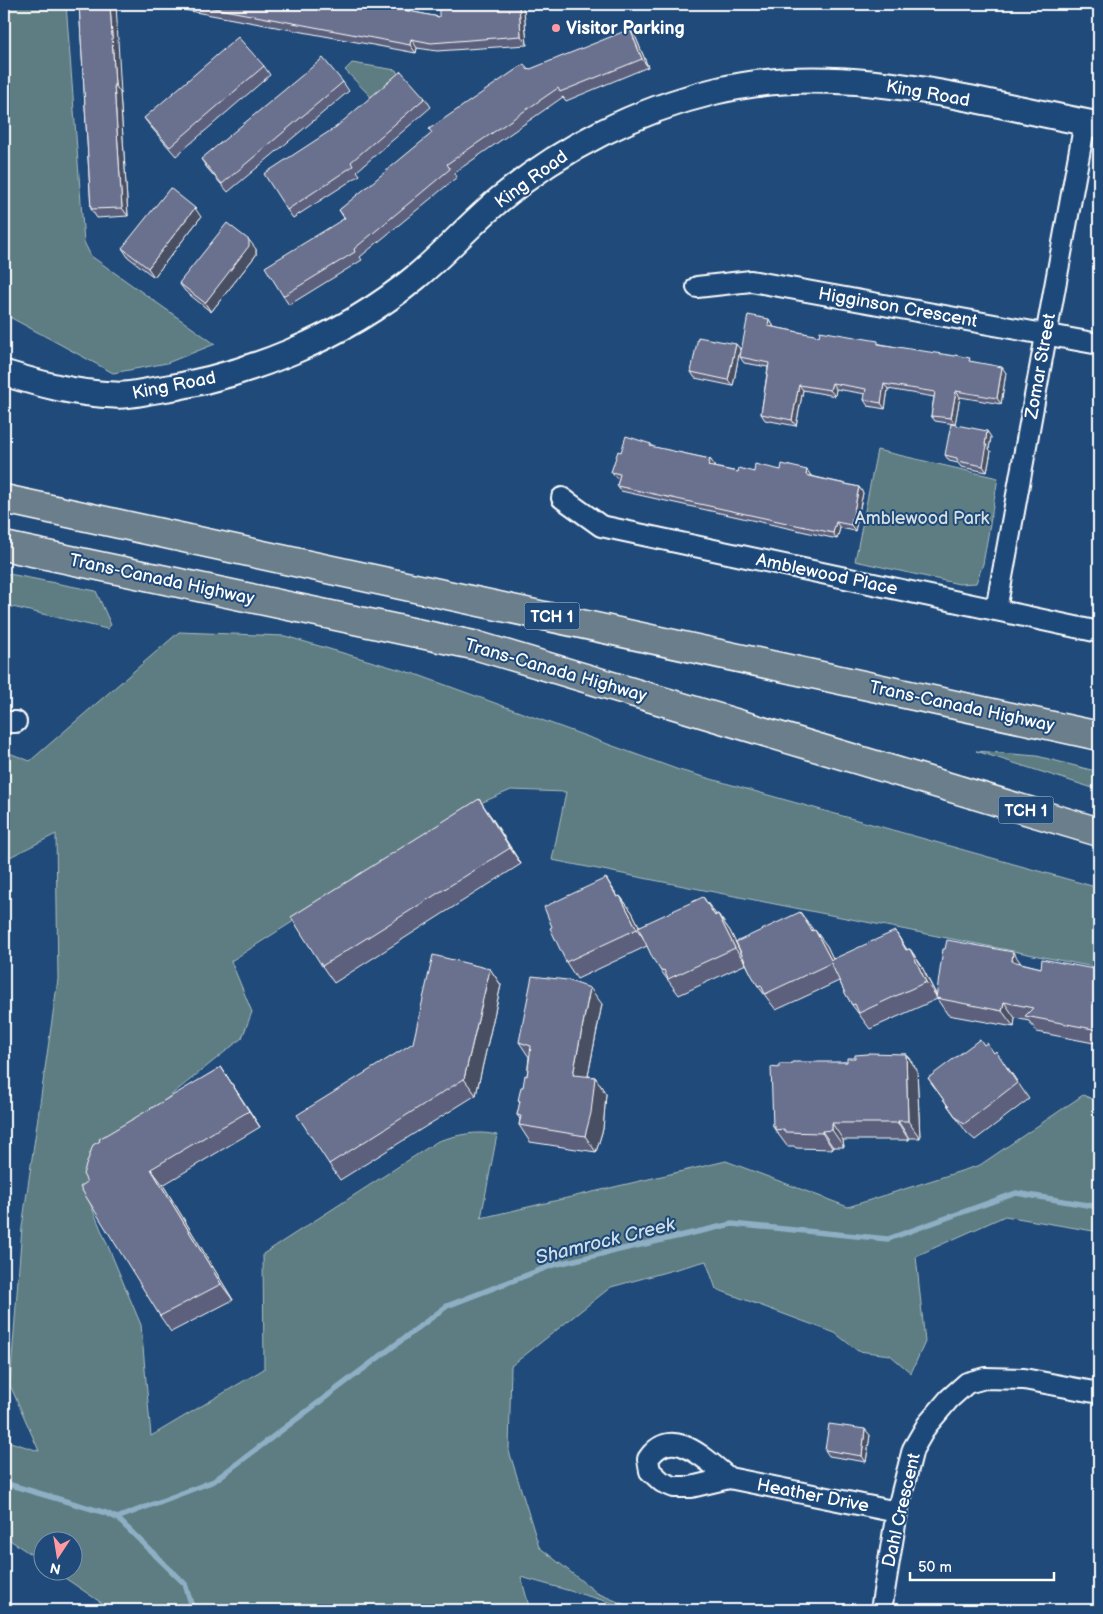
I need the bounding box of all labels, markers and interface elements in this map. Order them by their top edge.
place label: Visitor Parking [566,18,685,39]
marker: Visitor Parking [550,22,562,34]
street label: King Road [884,76,971,111]
street label: King Road [491,146,572,213]
street label: Higginson Crescent [817,283,980,332]
street label: Zomar Street [1021,311,1060,421]
street label: King Road [130,367,218,404]
park label: Amblewood Park [855,508,989,529]
street label: Amblewood Place [754,549,900,600]
street label: Trans-Canada Highway [68,550,257,610]
road number: TCH 1 [524,602,580,630]
street label: Trans-Canada Highway [462,634,650,707]
street label: Trans-Canada Highway [868,677,1057,737]
road number: TCH 1 [998,796,1054,824]
water label: Shamrock Creek [533,1213,678,1270]
street label: Dahl Crescent [878,1451,925,1569]
street label: Heather Drive [755,1474,871,1517]
north arrow [32,1532,82,1582]
scale bar [910,1549,1054,1581]
text: 50 m [918,1558,952,1577]
text: N [48,1559,62,1578]

